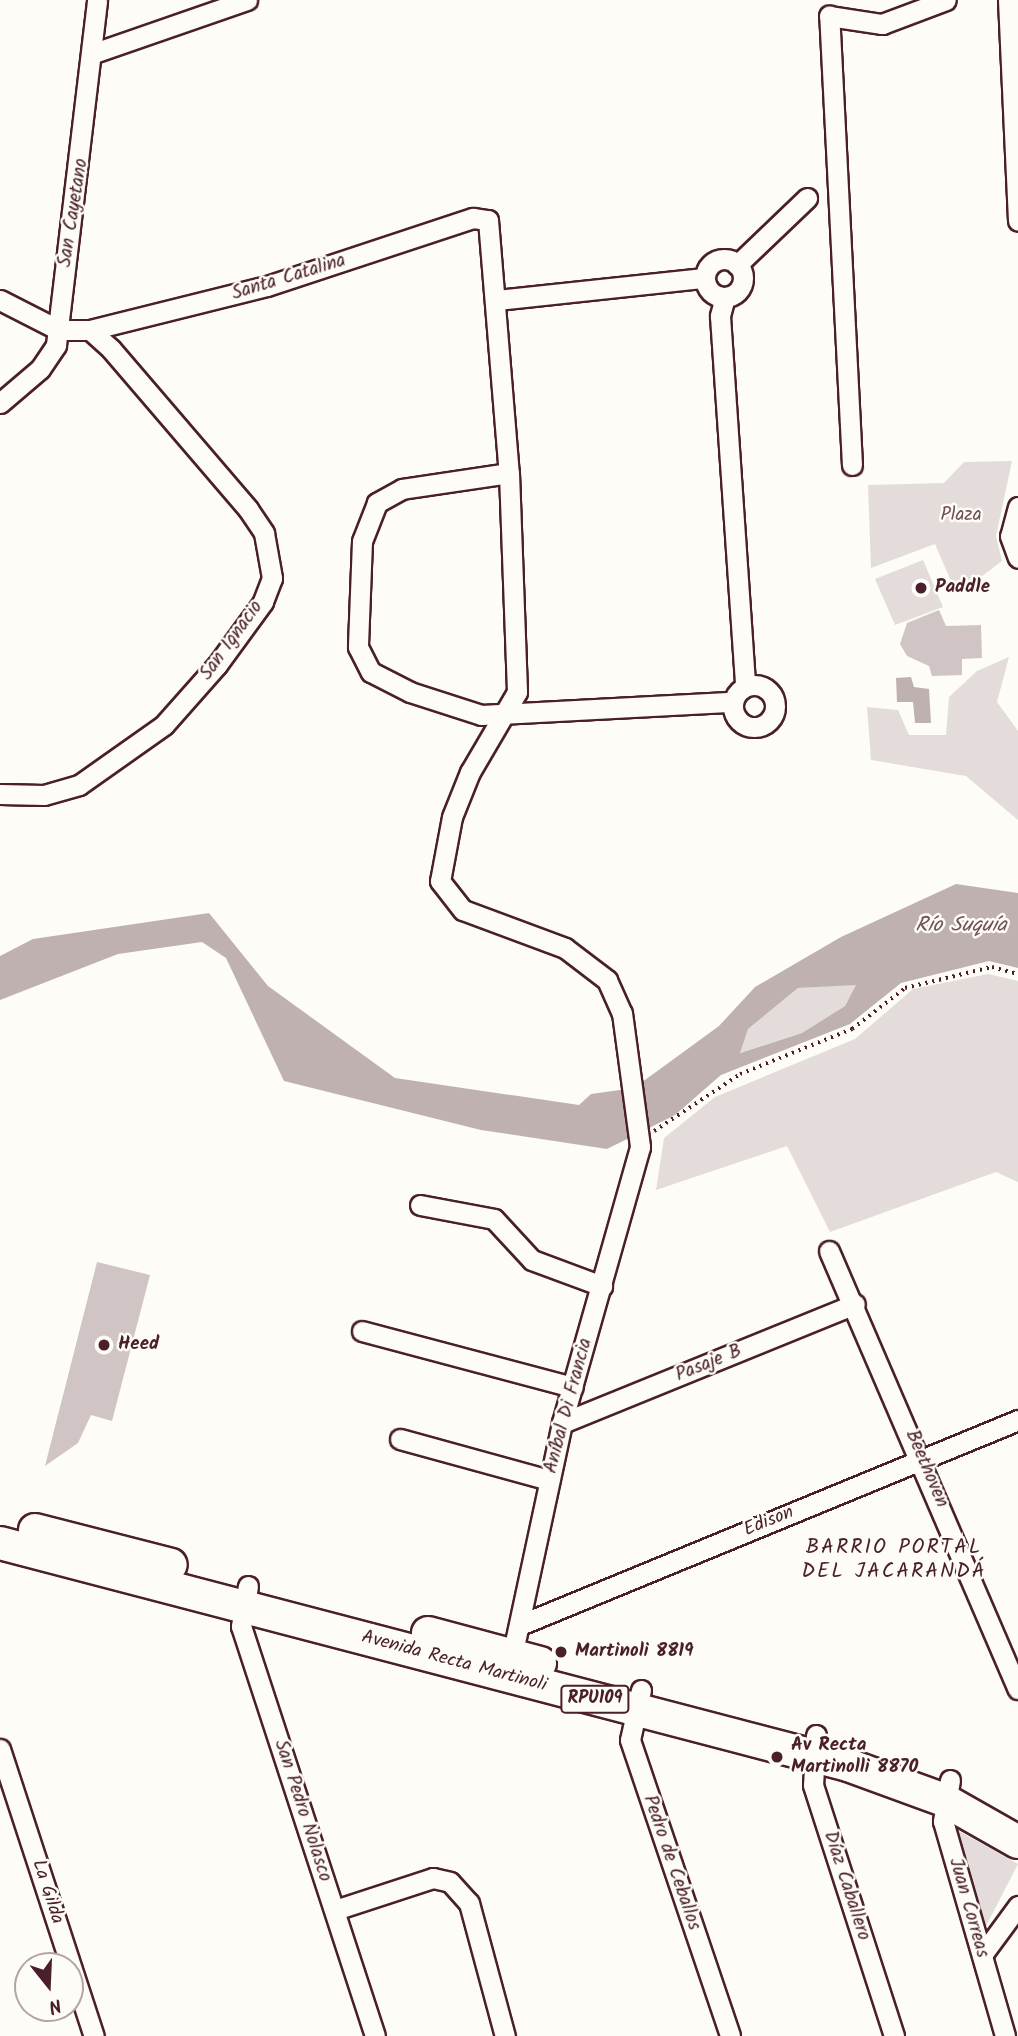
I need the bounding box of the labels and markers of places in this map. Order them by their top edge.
place label: Paddle [935,577,990,599]
marker: Paddle [913,580,929,596]
place label: Heed [118,1334,159,1356]
marker: Heed [96,1337,112,1353]
place label: Martinoli 8819 [575,1641,694,1663]
marker: Martinoli 8819 [553,1644,569,1660]
place label: Av Recta Martinolli 8870 [791,1735,918,1779]
marker: Av Recta Martinolli 8870 [769,1749,785,1765]

